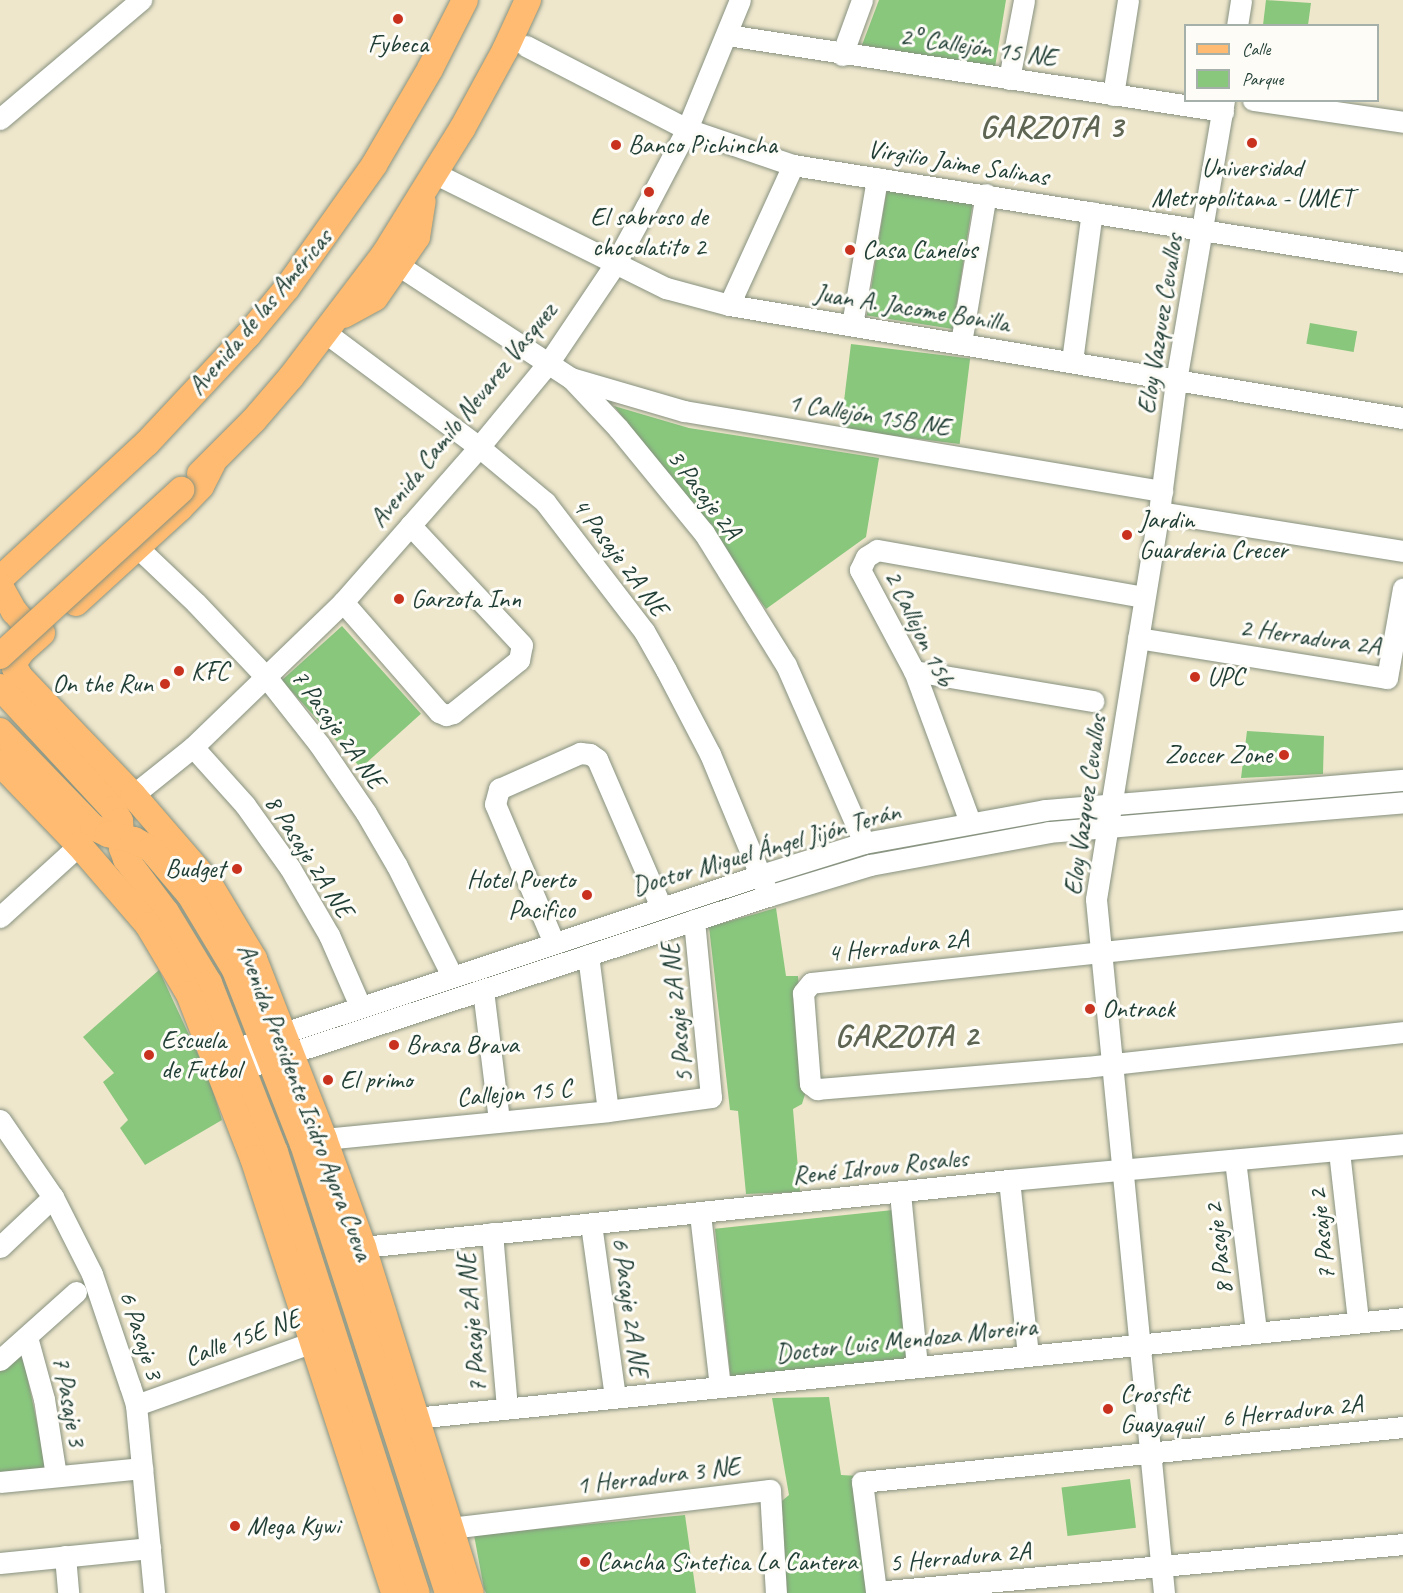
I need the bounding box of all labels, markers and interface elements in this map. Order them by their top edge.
marker: Fybeca [391,12,405,26]
street label: 2° Callejón 15 NE [898,21,1058,73]
legend [1184,24,1379,102]
place label: Fybeca [368,28,428,60]
text: Calle [1242,38,1270,60]
text: Parque [1242,68,1283,90]
district label: GARZOTA 3 [980,108,1124,146]
place label: Banco Pichincha [628,129,776,161]
street label: Virgilio Jaime Salinas [865,133,1051,193]
marker: Universidad Metropolitana - UMET [1245,136,1259,150]
marker: Banco Pichincha [609,138,623,152]
place label: Universidad Metropolitana - UMET [1151,152,1353,213]
marker: El sabroso de chocolatito 2 [642,185,656,199]
place label: El sabroso de chocolatito 2 [590,201,708,262]
street label: Avenida de las Américas [181,222,339,402]
street label: Eloy Vazquez Cevallos [1130,231,1190,417]
place label: Casa Canelos [862,234,977,266]
marker: Casa Canelos [843,243,857,257]
street label: Juan A. Jacome Bonilla [812,277,1012,339]
street label: Avenida Camilo Nevarez Vasquez [363,296,563,534]
street label: 1 Callejón 15B NE [786,387,952,443]
street label: 3 Pasaje 2A [660,443,748,545]
street label: 4 Pasaje 2A NE [565,492,675,622]
place label: Jardin Guarderia Crecer [1139,504,1288,566]
marker: Jardin Guarderia Crecer [1120,528,1134,542]
street label: 2 Callejon 15b [877,565,961,691]
place label: Garzota Inn [411,583,521,615]
marker: Garzota Inn [392,592,406,606]
street label: 2 Herradura 2A [1238,612,1382,662]
place label: KFC [191,655,229,687]
place label: UPC [1207,661,1244,693]
street label: 7 Pasaje 2A NE [284,663,392,795]
marker: KFC [172,664,186,678]
place label: On the Run [52,668,153,700]
marker: UPC [1188,670,1202,684]
marker: On the Run [158,677,172,691]
street label: Eloy Vazquez Cevallos [1057,713,1113,897]
place label: Zoccer Zone [1165,739,1272,771]
marker: Zoccer Zone [1277,748,1291,762]
street label: 8 Pasaje 2A NE [258,789,360,923]
street label: Doctor Miguel Ángel Jijón Terán [628,796,904,902]
place label: Budget [165,853,225,885]
marker: Budget [230,862,244,876]
place label: Hotel Puerto Pacifico [467,864,575,926]
marker: Hotel Puerto Pacifico [580,888,594,902]
street label: 4 Herradura 2A [826,923,970,969]
street label: Avenida Presidente Isidro Ayora Cueva [230,939,380,1265]
street label: 5 Pasaje 2A NE [654,942,700,1084]
place label: Ontrack [1102,993,1175,1025]
marker: Ontrack [1083,1002,1097,1016]
district label: GARZOTA 2 [835,1017,979,1055]
place label: Escuela de Futbol [161,1024,241,1086]
place label: Brasa Brava [406,1029,519,1061]
marker: Brasa Brava [387,1038,401,1052]
marker: Escuela de Futbol [142,1048,156,1062]
place label: El primo [340,1064,412,1096]
street label: Callejon 15 C [455,1072,573,1114]
marker: El primo [321,1073,335,1087]
street label: René Idrovo Rosales [791,1142,969,1192]
street label: 7 Pasaje 2 [1302,1188,1342,1282]
street label: 8 Pasaje 2 [1198,1202,1240,1296]
street label: 6 Pasaje 2A NE [605,1235,655,1379]
street label: 7 Pasaje 2A NE [450,1252,494,1394]
street label: 6 Pasaje 3 [112,1287,170,1383]
street label: Calle 15E NE [180,1303,304,1373]
street label: Doctor Luis Mendoza Moreira [774,1311,1038,1369]
street label: 7 Pasaje 3 [45,1353,93,1449]
place label: Crossfit Guayaquil [1120,1378,1201,1440]
street label: 6 Herradura 2A [1220,1388,1364,1434]
marker: Crossfit Guayaquil [1101,1402,1115,1416]
street label: 1 Herradura 3 NE [575,1451,741,1501]
place label: Mega Kywi [247,1510,339,1542]
marker: Mega Kywi [228,1519,242,1533]
street label: 5 Herradura 2A [888,1535,1032,1579]
place label: Cancha Sintetica La Cantera [597,1546,858,1578]
marker: Cancha Sintetica La Cantera [578,1555,592,1569]

